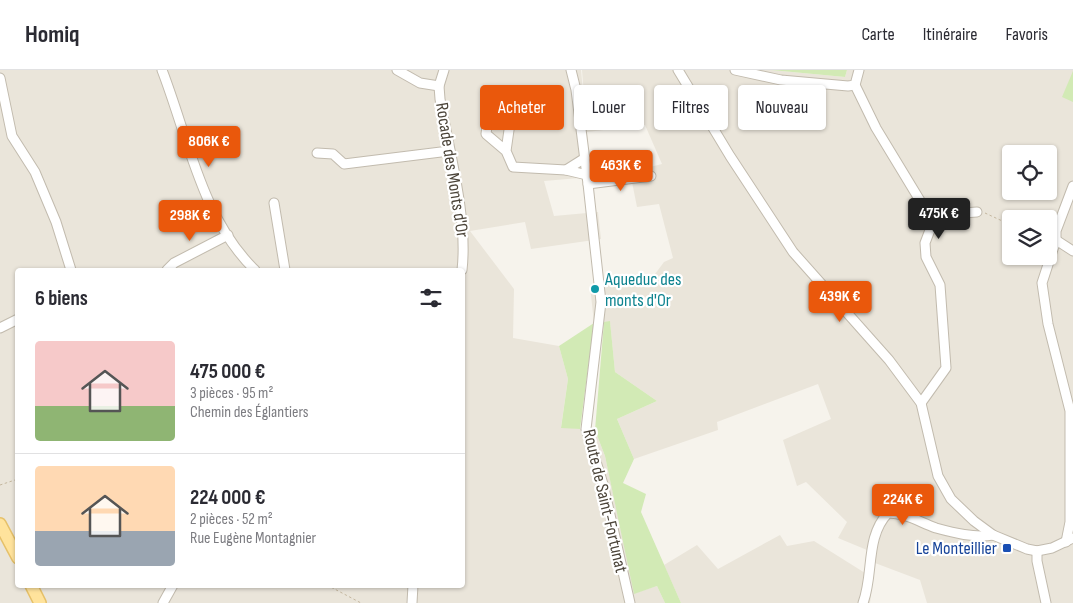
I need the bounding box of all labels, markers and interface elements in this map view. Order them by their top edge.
text: Homiq [25,20,79,49]
text: Carte [861,24,895,45]
text: Itinéraire [923,24,977,45]
text: Favoris [1005,24,1048,45]
chip: Acheter [480,85,564,130]
chip: Louer [574,85,644,130]
chip: Filtres [654,85,728,130]
chip: Nouveau [738,85,826,130]
street label: Rocade des Monts d'Or [431,101,473,239]
pin: 806K € [168,126,250,168]
text: 806K € [188,132,230,151]
map controls [1002,145,1057,265]
button: locate [1002,145,1057,200]
pin: 463K € [580,150,662,192]
text: 463K € [601,156,641,175]
pin: 475K € [898,198,980,240]
pin: 298K € [149,200,231,242]
text: 475K € [919,204,959,223]
text: 298K € [170,206,210,225]
button: layers [1002,210,1057,265]
place label: Aqueduc des monts d'Or [604,269,682,311]
pin: 439K € [799,280,881,323]
marker: Aqueduc des monts d'Or [589,283,601,295]
icon: filters [417,284,445,312]
text: 6 biens [35,286,88,311]
text: 439K € [820,287,860,306]
text: 475 000 € [190,359,265,384]
icon: home [75,361,135,421]
text: 3 pièces · 95 m² [190,384,273,403]
text: Chemin des Églantiers [190,403,309,422]
street label: Route de Saint-Fortunat [578,427,632,575]
pin: 224K € [862,484,944,526]
text: 224 000 € [190,485,265,510]
icon: home [75,486,135,546]
text: 224K € [883,490,923,509]
text: 2 pièces · 52 m² [190,510,273,529]
text: Rue Eugène Montagnier [190,529,316,548]
place label: Le Monteillier [916,538,997,559]
marker: Le Monteillier [1001,542,1013,554]

